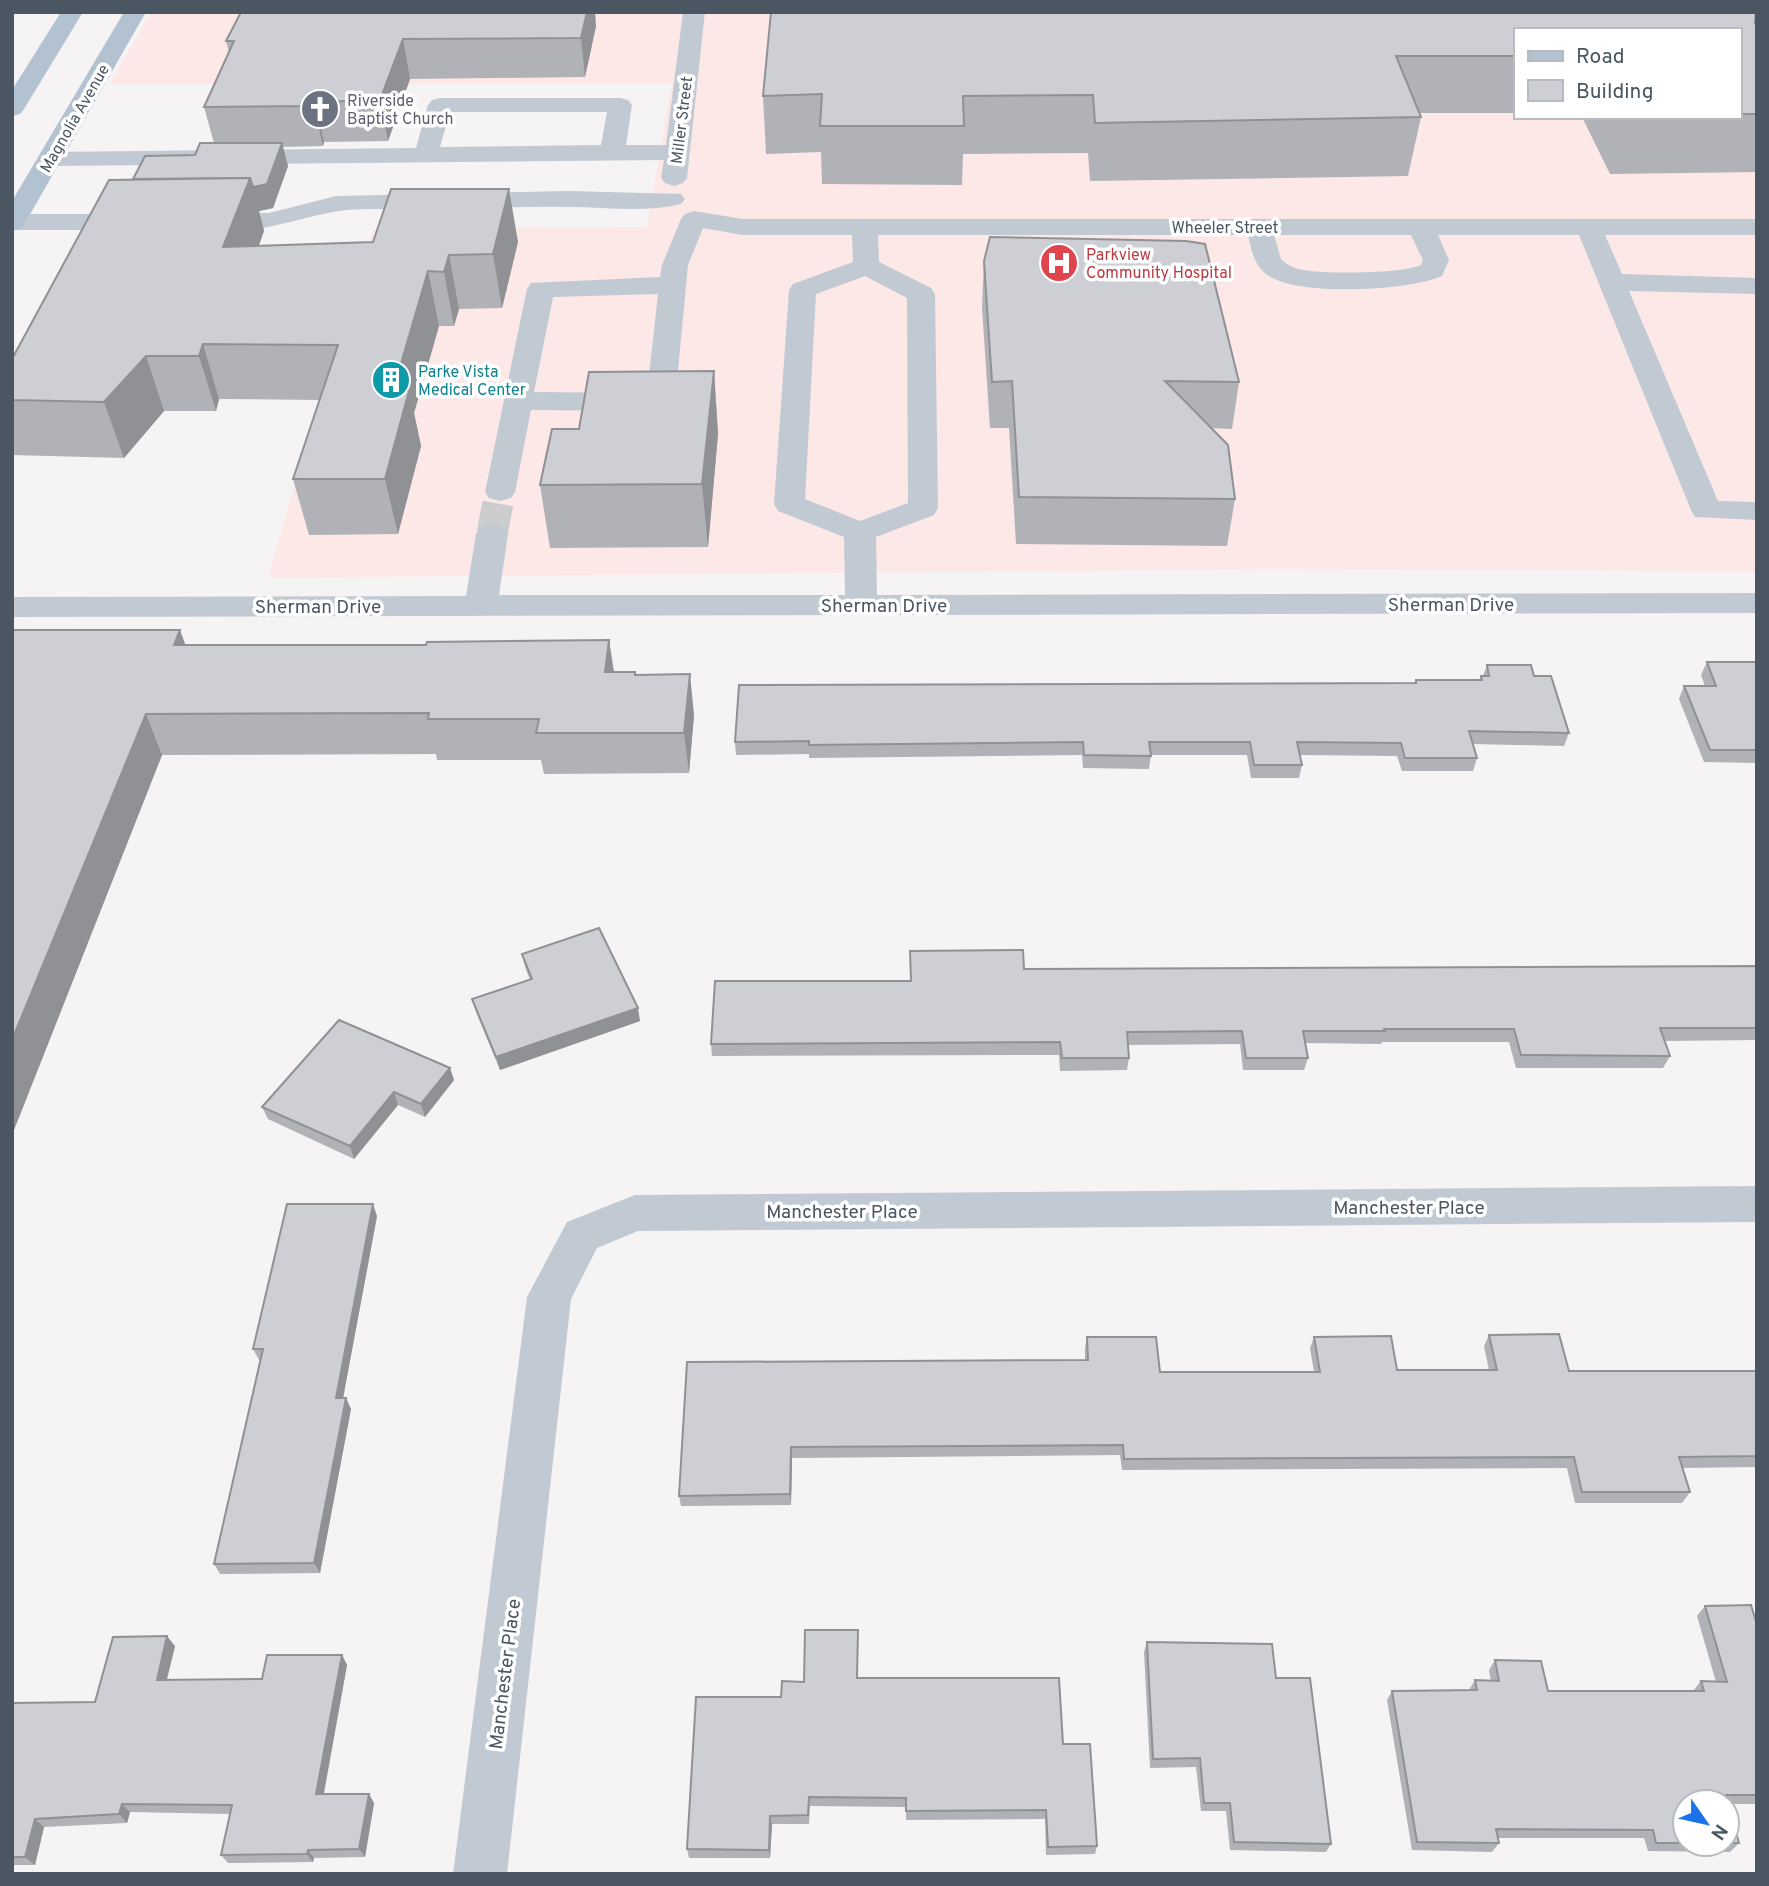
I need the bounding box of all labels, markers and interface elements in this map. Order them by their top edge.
legend [1514,28,1741,119]
text: Road [1576,44,1625,71]
street label: Magnolia Avenue [37,61,115,177]
street label: Miller Street [668,75,698,165]
text: Building [1576,79,1654,106]
church icon: Riverside Baptist Church [299,88,341,130]
place label: Riverside Baptist Church [347,92,453,130]
street label: Wheeler Street [1171,219,1279,239]
hospital icon: Parkview Community Hospital [1038,242,1080,284]
place label: Parkview Community Hospital [1086,246,1232,284]
building icon: Parke Vista Medical Center [370,359,412,401]
place label: Parke Vista Medical Center [418,363,526,401]
street label: Sherman Drive [1388,594,1514,618]
street label: Sherman Drive [821,595,947,619]
street label: Sherman Drive [255,596,381,620]
street label: Manchester Place [1333,1197,1485,1221]
street label: Manchester Place [766,1201,918,1225]
street label: Manchester Place [485,1598,527,1751]
north arrow [1671,1788,1741,1858]
text: N [1705,1819,1732,1844]

